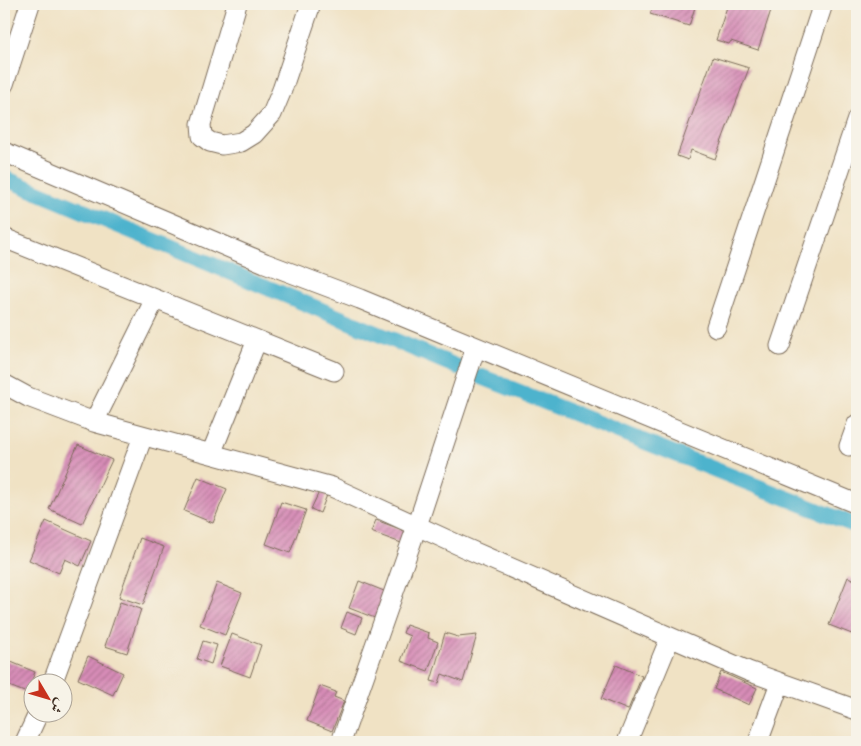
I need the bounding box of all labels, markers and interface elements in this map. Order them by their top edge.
north arrow [22,674,72,724]
text: ش [46,694,69,716]

